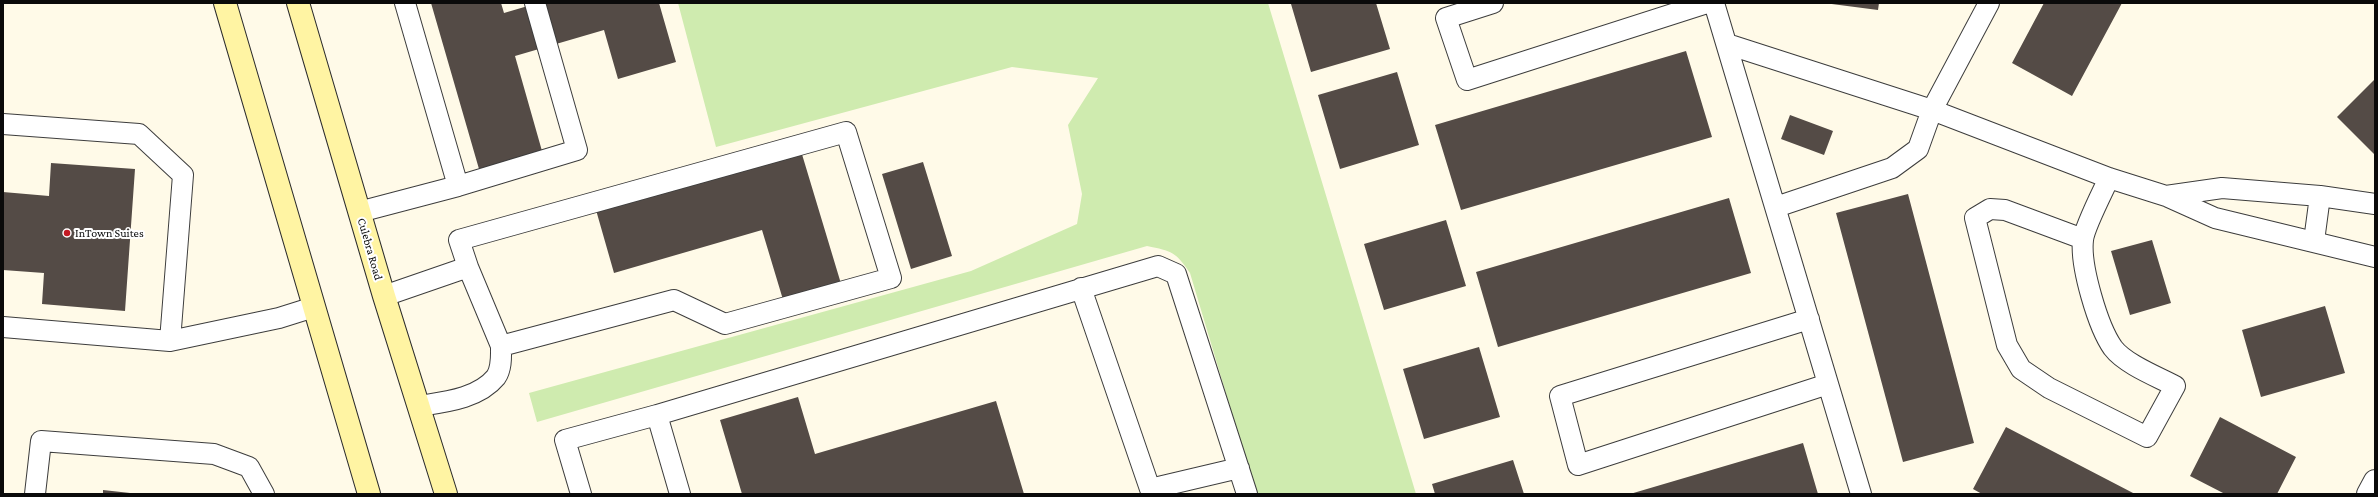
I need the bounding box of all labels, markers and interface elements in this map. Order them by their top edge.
street label: Culebra Road [354,216,386,282]
place label: InTown Suites [75,226,144,240]
marker: InTown Suites [62,228,72,238]

